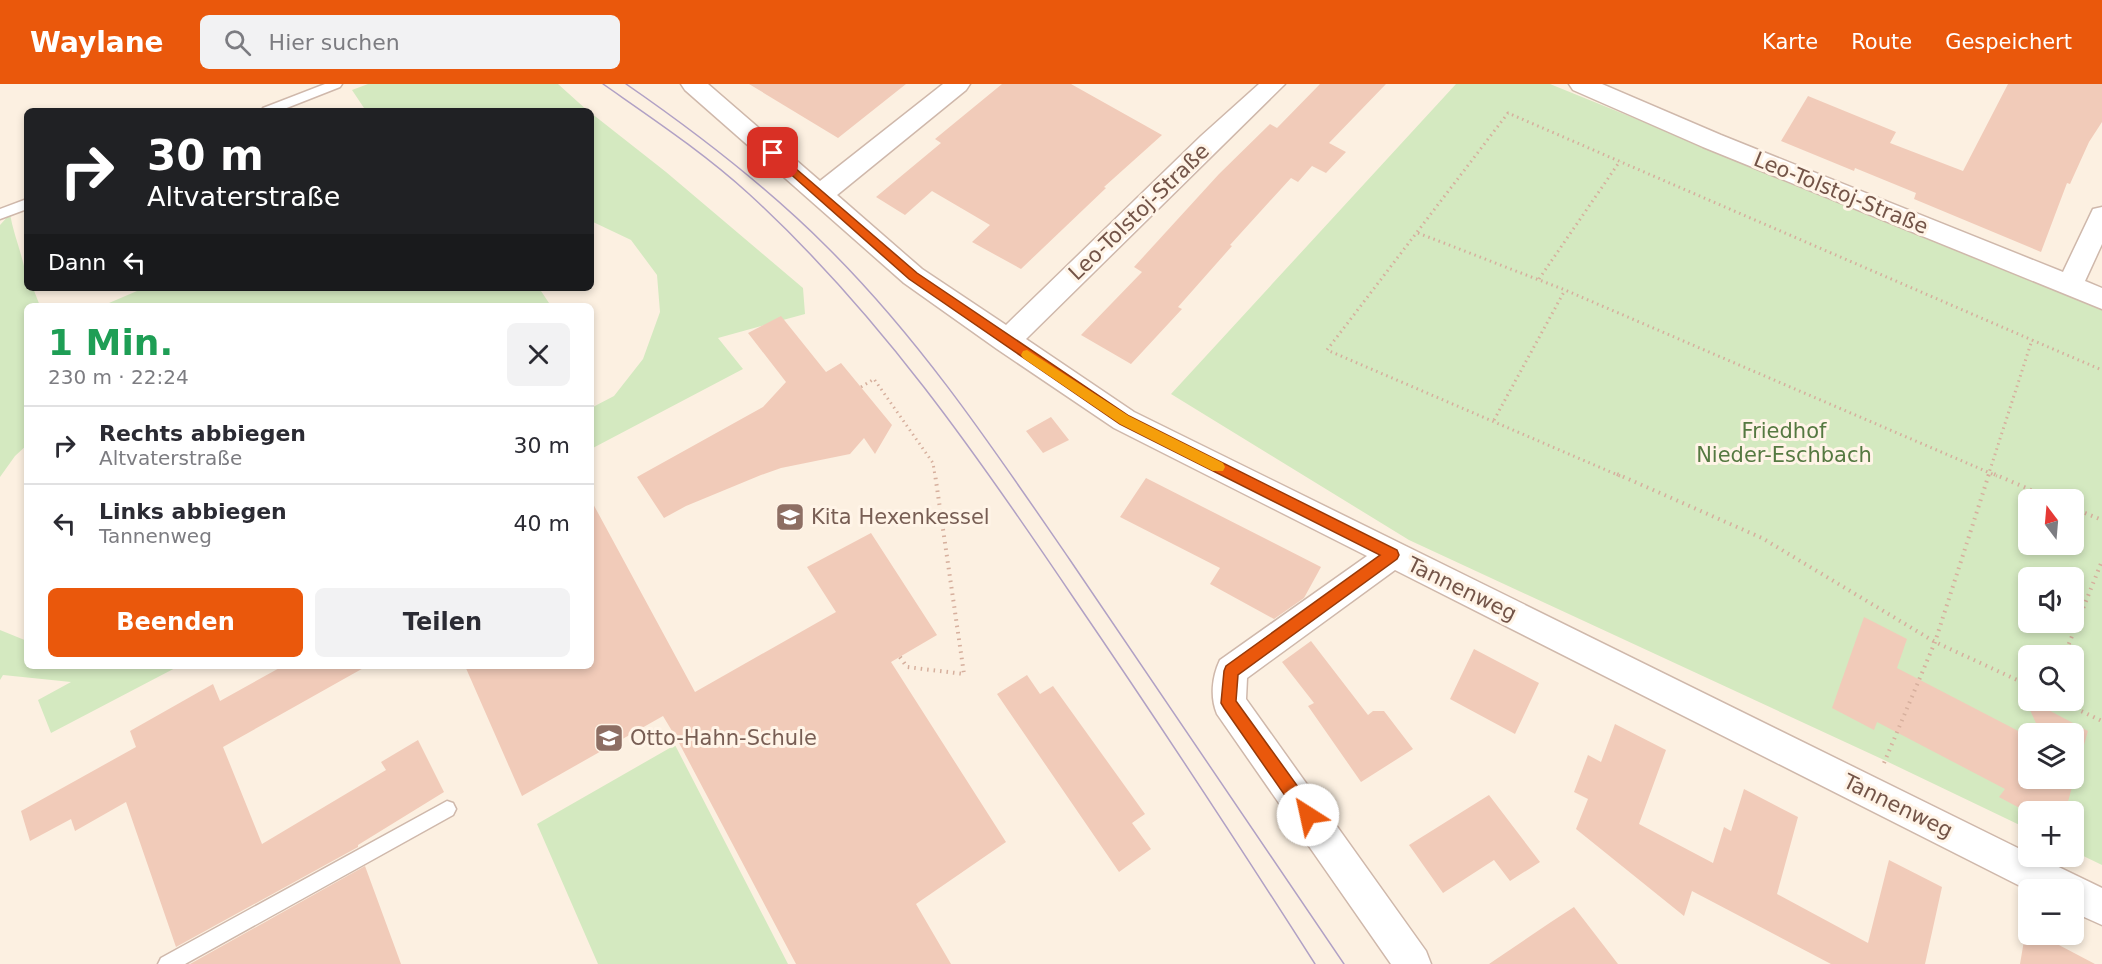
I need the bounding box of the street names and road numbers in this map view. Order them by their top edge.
street label: Leo-Tolstoj-Straße [1064,139,1214,285]
street label: Leo-Tolstoj-Straße [1750,147,1932,239]
street label: Tannenweg [1403,552,1521,626]
street label: Tannenweg [1839,769,1957,843]

